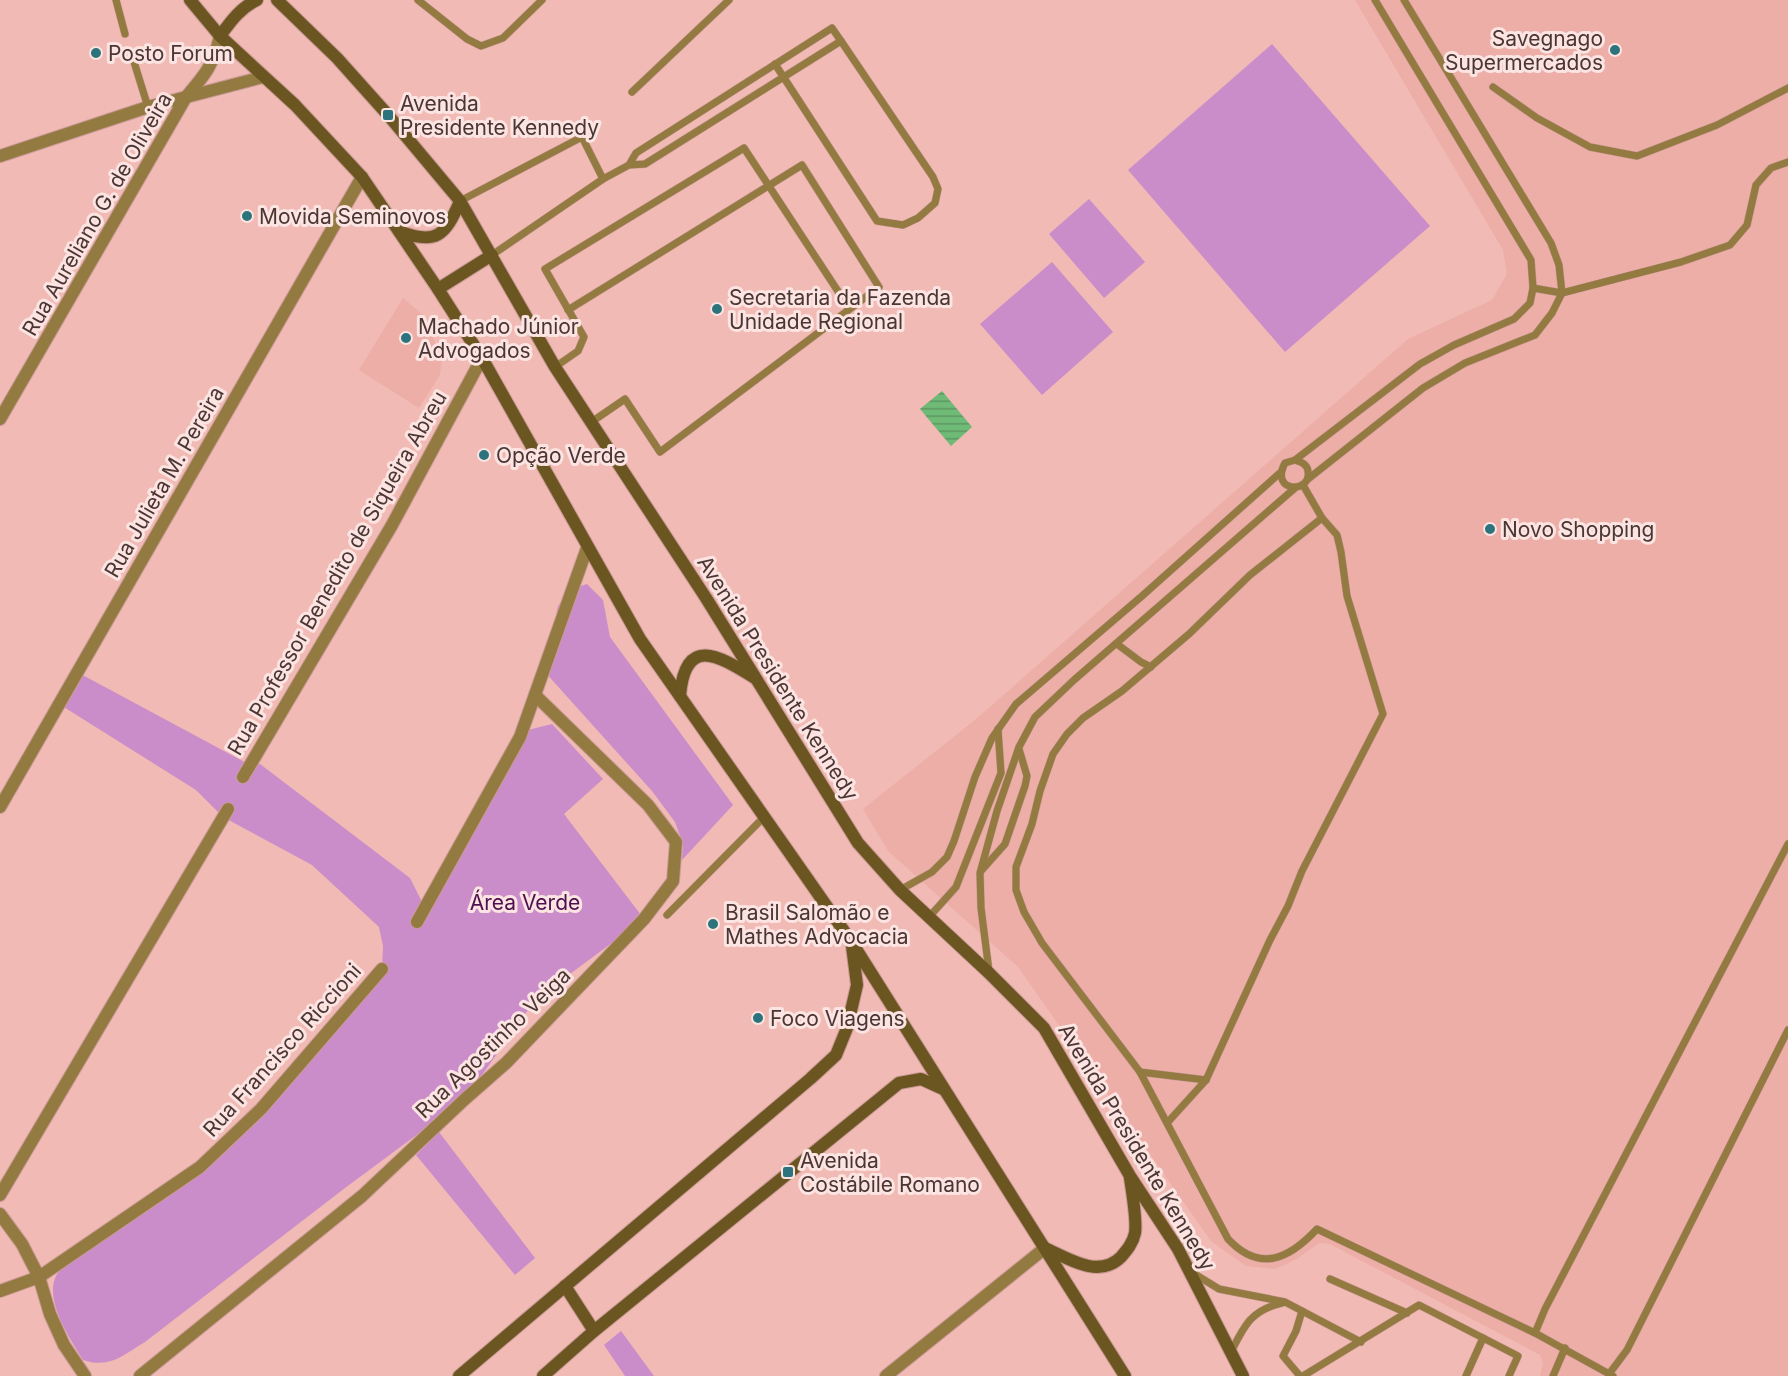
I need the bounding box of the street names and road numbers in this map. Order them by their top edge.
street label: Rua Aureliano G. de Oliveira [17,88,177,340]
street label: Rua Julieta M. Pereira [99,382,229,582]
street label: Rua Professor Benedito de Siqueira Abreu [222,387,452,759]
street label: Avenida Presidente Kennedy [692,551,864,805]
street label: Rua Francisco Riccioni [198,958,366,1142]
street label: Rua Agostinho Veiga [410,963,576,1123]
street label: Avenida Presidente Kennedy [1053,1019,1221,1275]

